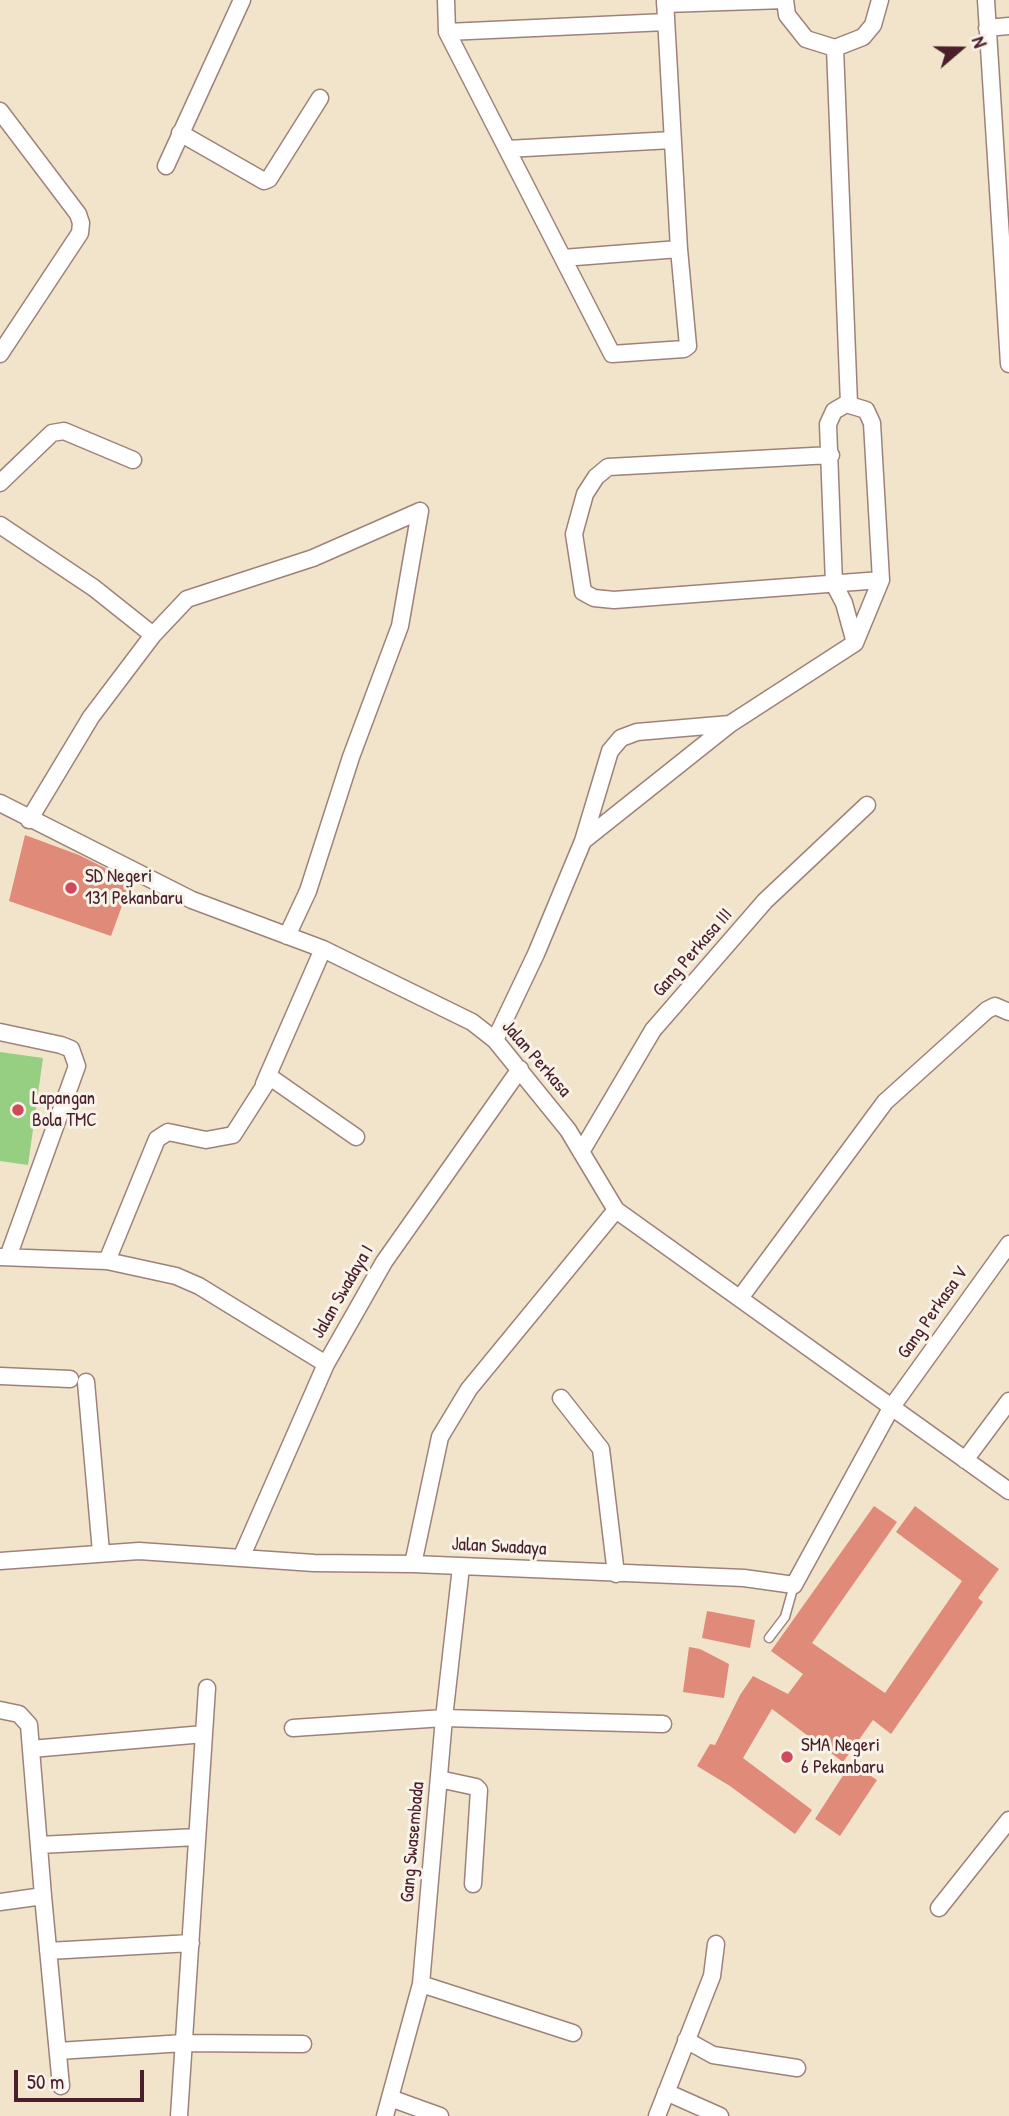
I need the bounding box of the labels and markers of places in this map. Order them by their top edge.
place label: SD Negeri 131 Pekanbaru [85,866,182,910]
marker: SD Negeri 131 Pekanbaru [63,880,79,896]
place label: Lapangan Bola TMC [32,1088,97,1132]
marker: Lapangan Bola TMC [10,1102,26,1118]
place label: SMA Negeri 6 Pekanbaru [801,1735,884,1779]
marker: SMA Negeri 6 Pekanbaru [779,1749,795,1765]

